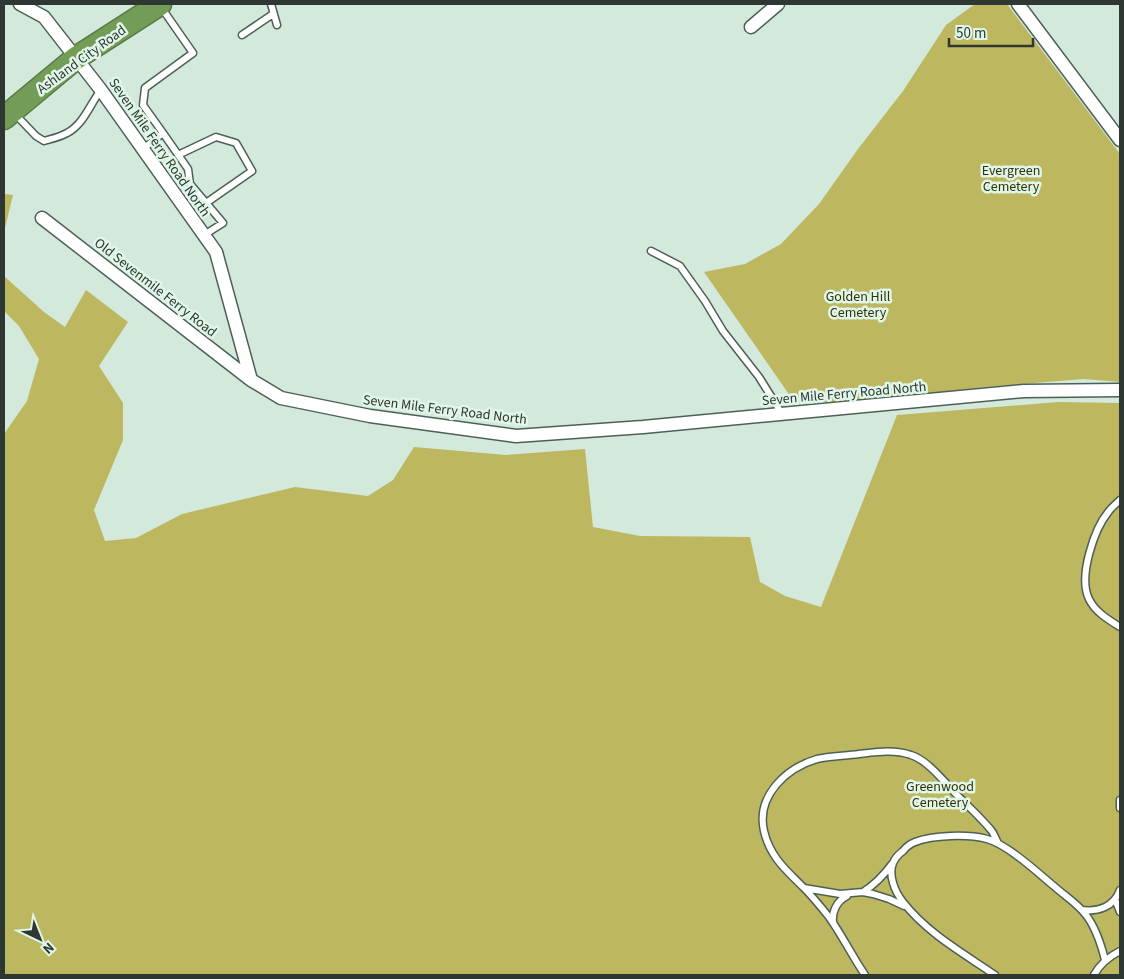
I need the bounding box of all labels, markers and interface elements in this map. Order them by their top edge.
scale bar [949,15,1033,47]
street label: Ashland City Road [33,21,130,99]
text: 50 m [956,23,986,44]
street label: Seven Mile Ferry Road North [104,74,215,221]
park label: Evergreen Cemetery [982,161,1040,197]
street label: Old Sevenmile Ferry Road [90,234,221,342]
park label: Golden Hill Cemetery [826,287,891,323]
street label: Seven Mile Ferry Road North [761,377,927,411]
street label: Seven Mile Ferry Road North [362,390,528,430]
park label: Greenwood Cemetery [906,777,974,813]
north arrow [15,914,65,964]
text: N [38,937,58,958]

